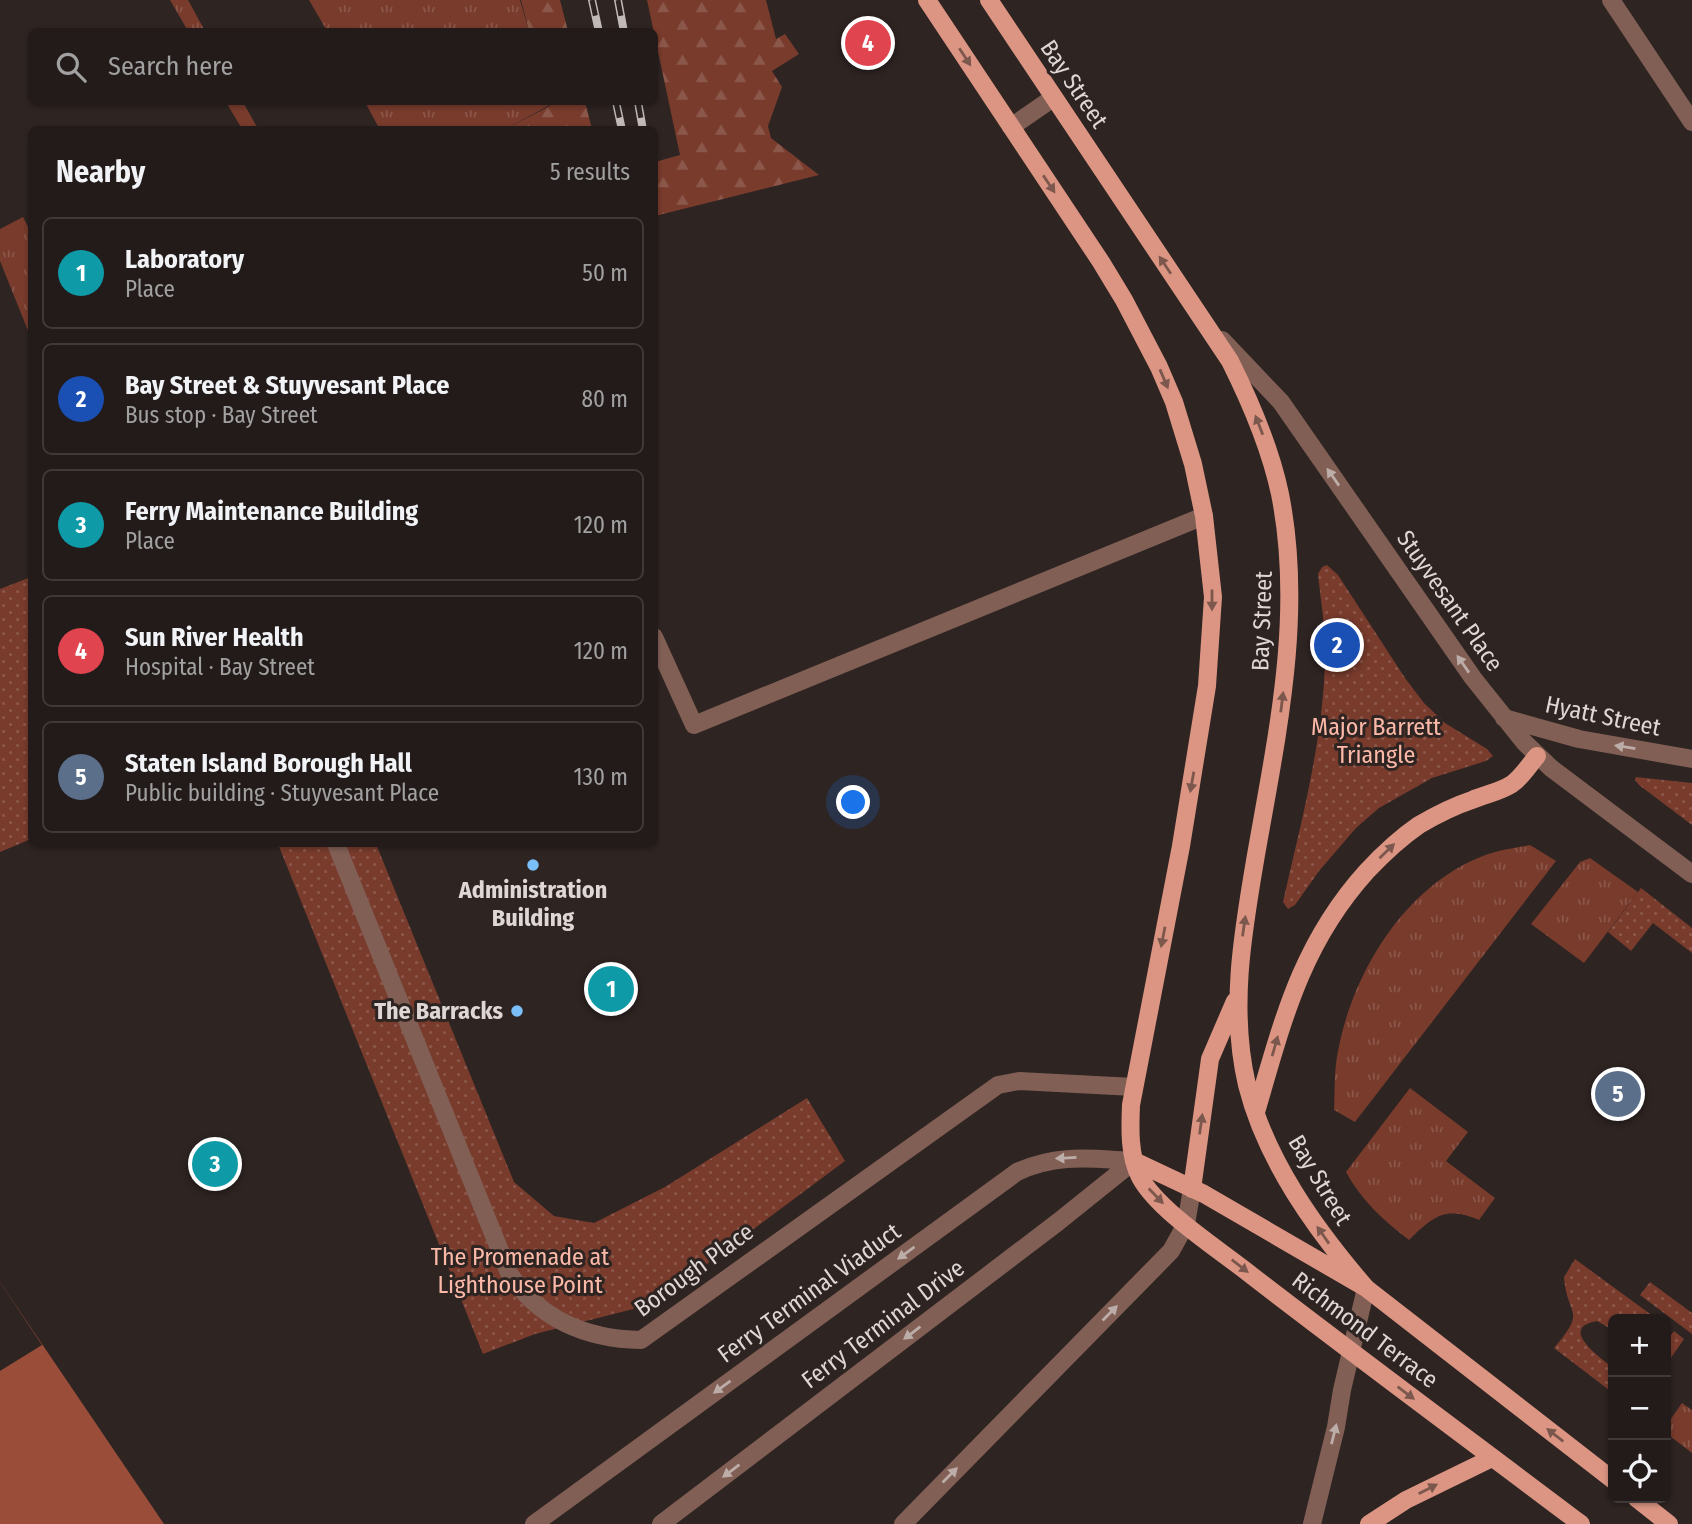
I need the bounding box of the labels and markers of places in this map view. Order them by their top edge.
pin: 4 [845,17,891,69]
pin: 2 [1314,619,1360,671]
marker: Administration Building [525,857,541,873]
place label: Administration Building [458,876,607,932]
pin: 1 [588,963,634,1015]
place label: The Barracks [374,997,503,1025]
marker: The Barracks [509,1003,525,1019]
pin: 5 [1595,1068,1641,1120]
pin: 3 [192,1138,238,1190]

